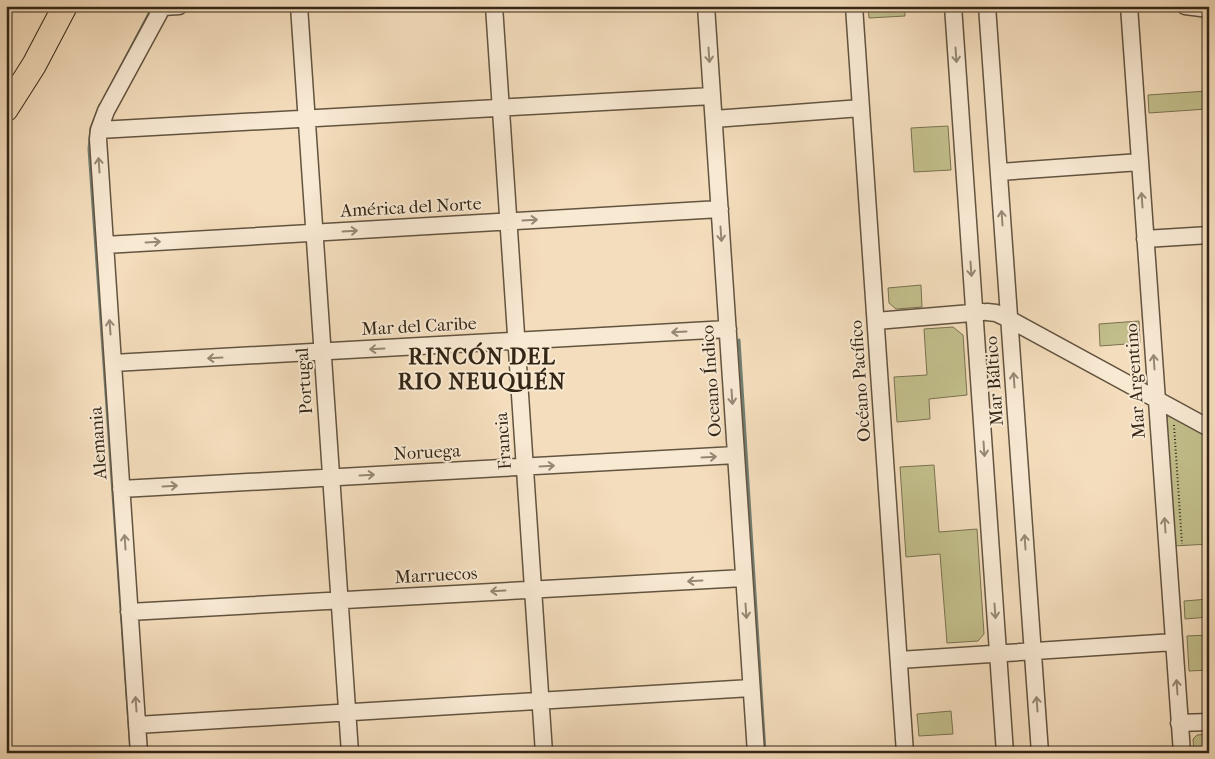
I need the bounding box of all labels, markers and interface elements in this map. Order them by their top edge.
one-way arrow [705,47,714,63]
one-way arrow [951,47,961,63]
one-way arrow [94,158,103,174]
street label: América del Norte [339,193,482,222]
one-way arrow [1138,193,1147,209]
one-way arrow [997,210,1007,226]
one-way arrow [522,216,538,225]
one-way arrow [342,226,358,235]
one-way arrow [717,226,726,242]
one-way arrow [145,238,161,247]
one-way arrow [966,261,975,277]
street label: Mar del Caribe [361,313,477,340]
street label: Océano Pacífico [846,319,875,443]
one-way arrow [106,320,115,336]
street label: Mar Argentino [1121,323,1150,439]
street label: Oceano Índico [696,324,726,438]
one-way arrow [671,327,687,336]
street label: Mar Báltico [981,335,1008,427]
district label: RINCÓN DEL RIO NEUQUÉN [398,342,566,395]
one-way arrow [369,344,385,353]
street label: Portugal [292,347,317,415]
one-way arrow [207,353,223,362]
one-way arrow [1149,355,1158,371]
one-way arrow [1009,372,1018,388]
one-way arrow [728,388,737,404]
street label: Alemania [85,405,112,481]
street label: Francia [491,411,516,470]
street label: Noruega [393,440,462,465]
one-way arrow [979,441,988,457]
one-way arrow [701,452,717,461]
one-way arrow [538,461,554,470]
one-way arrow [359,471,375,480]
one-way arrow [162,482,178,491]
one-way arrow [1161,517,1170,533]
one-way arrow [120,534,129,550]
one-way arrow [1021,534,1030,550]
street label: Marruecos [394,563,478,588]
one-way arrow [688,576,704,585]
one-way arrow [490,587,506,596]
one-way arrow [742,603,751,619]
one-way arrow [990,603,1000,619]
one-way arrow [1172,679,1182,695]
one-way arrow [131,696,140,712]
one-way arrow [1032,696,1042,712]

